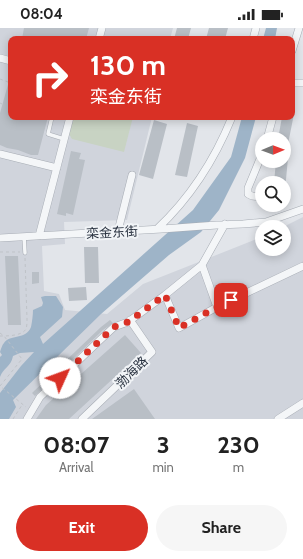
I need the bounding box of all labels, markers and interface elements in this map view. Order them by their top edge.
text: 08:04 [20,5,63,23]
text: 130 m [90,48,166,82]
icon: right [24,52,76,104]
text: 栾金东街 [90,86,162,108]
north arrow [255,132,291,168]
map controls [255,132,291,256]
button: search [255,176,291,212]
button: layers [255,220,291,256]
street label: 栾金东街 [86,223,138,241]
pin [214,283,248,317]
icon: arrive [220,289,242,311]
street label: 渤海路 [111,353,151,391]
position arrow [39,357,81,399]
text: 08:07 [43,430,109,459]
text: 3 [157,430,170,459]
text: 230 [217,430,260,459]
text: Arrival [59,459,94,475]
text: min [152,459,174,475]
text: m [233,459,244,475]
button: Exit [16,505,148,551]
button: Share [156,505,287,551]

